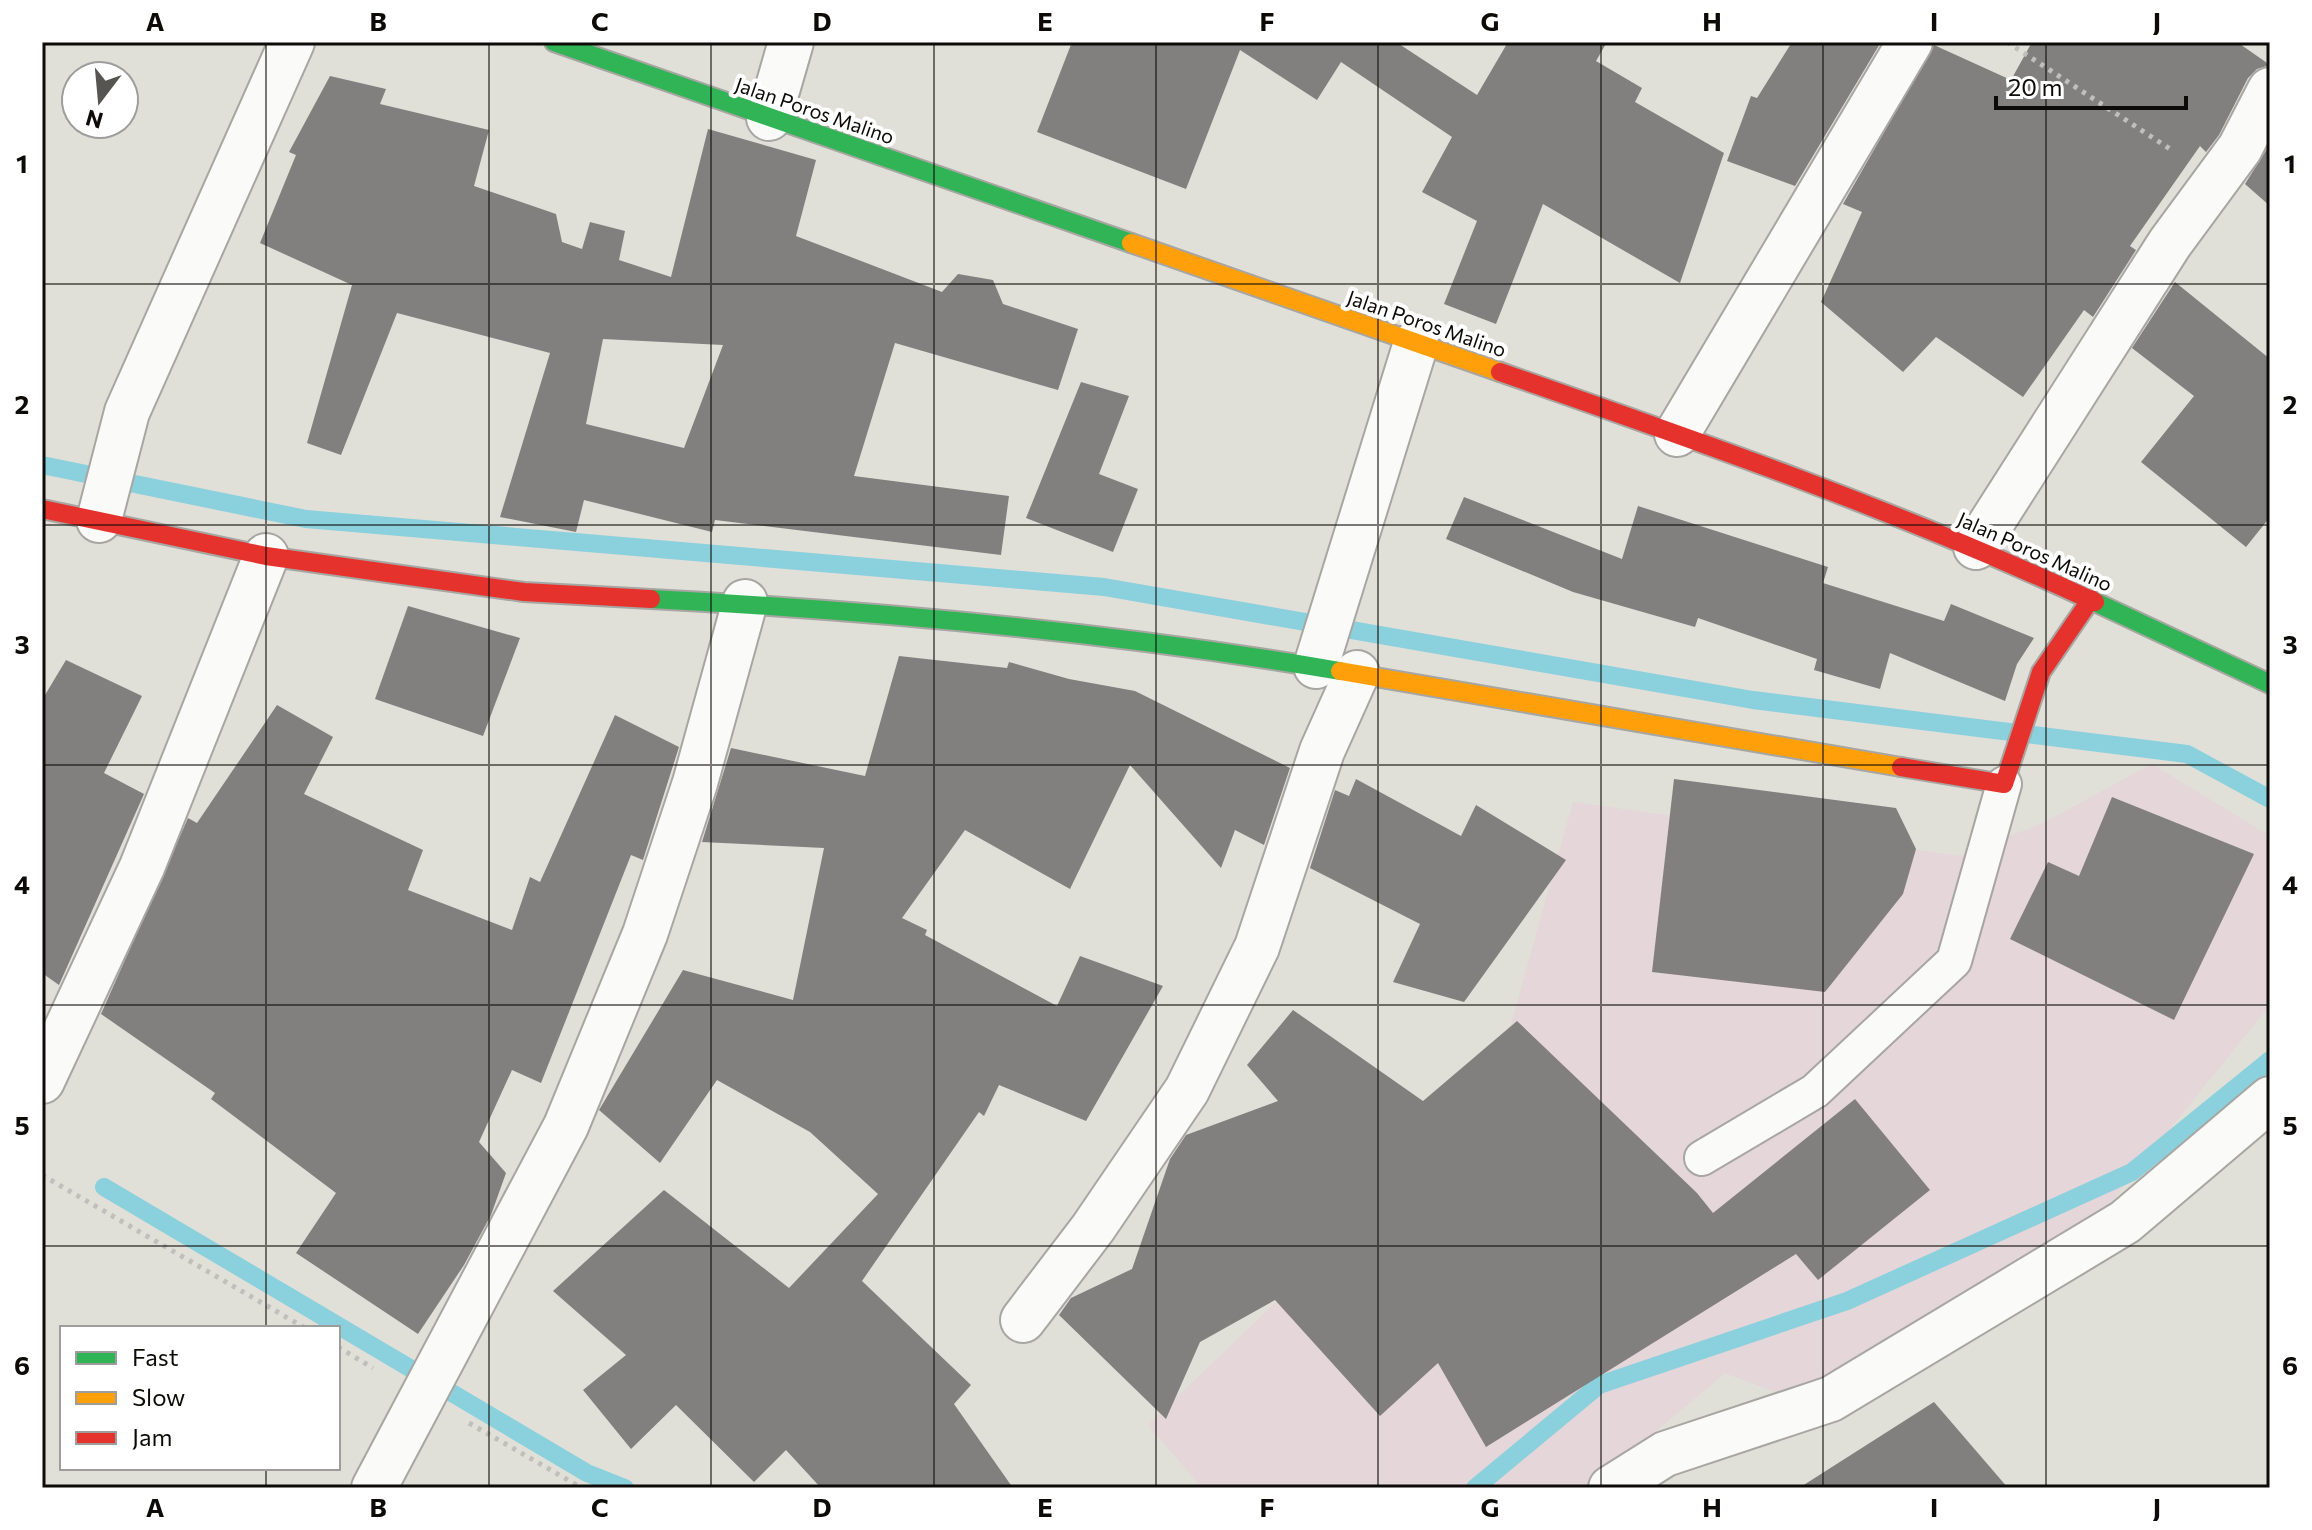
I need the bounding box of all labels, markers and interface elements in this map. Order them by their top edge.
text: A [146,5,165,36]
text: B [369,5,387,36]
text: C [591,5,609,36]
text: D [812,5,832,36]
text: E [1037,5,1053,36]
text: F [1259,5,1275,36]
text: G [1481,5,1499,36]
text: H [1702,5,1722,36]
text: I [1930,5,1938,36]
text: J [2153,5,2161,36]
north arrow [60,60,140,140]
scale bar [1996,60,2186,110]
street label: Jalan Poros Malino [732,72,898,148]
text: 20 m [2008,72,2062,101]
text: N [83,104,106,135]
text: 1 [16,147,28,178]
text: 1 [2284,147,2296,178]
street label: Jalan Poros Malino [1344,285,1510,361]
text: 2 [15,388,29,419]
text: 2 [2283,388,2297,419]
street label: Jalan Poros Malino [1954,506,2116,596]
text: 3 [14,628,30,659]
text: 3 [2282,628,2298,659]
text: 4 [14,868,30,899]
text: 4 [2282,868,2298,899]
text: 5 [14,1109,30,1140]
text: 5 [2282,1109,2298,1140]
legend [60,1326,340,1470]
text: Fast [132,1342,179,1371]
text: 6 [14,1349,30,1380]
text: 6 [2282,1349,2298,1380]
text: Slow [132,1382,185,1411]
text: Jam [132,1422,172,1451]
text: A [146,1491,165,1522]
text: B [369,1491,387,1522]
text: C [591,1491,609,1522]
text: D [812,1491,832,1522]
text: E [1037,1491,1053,1522]
text: F [1259,1491,1275,1522]
text: G [1481,1491,1499,1522]
text: H [1702,1491,1722,1522]
text: I [1930,1491,1938,1522]
text: J [2153,1491,2161,1522]

